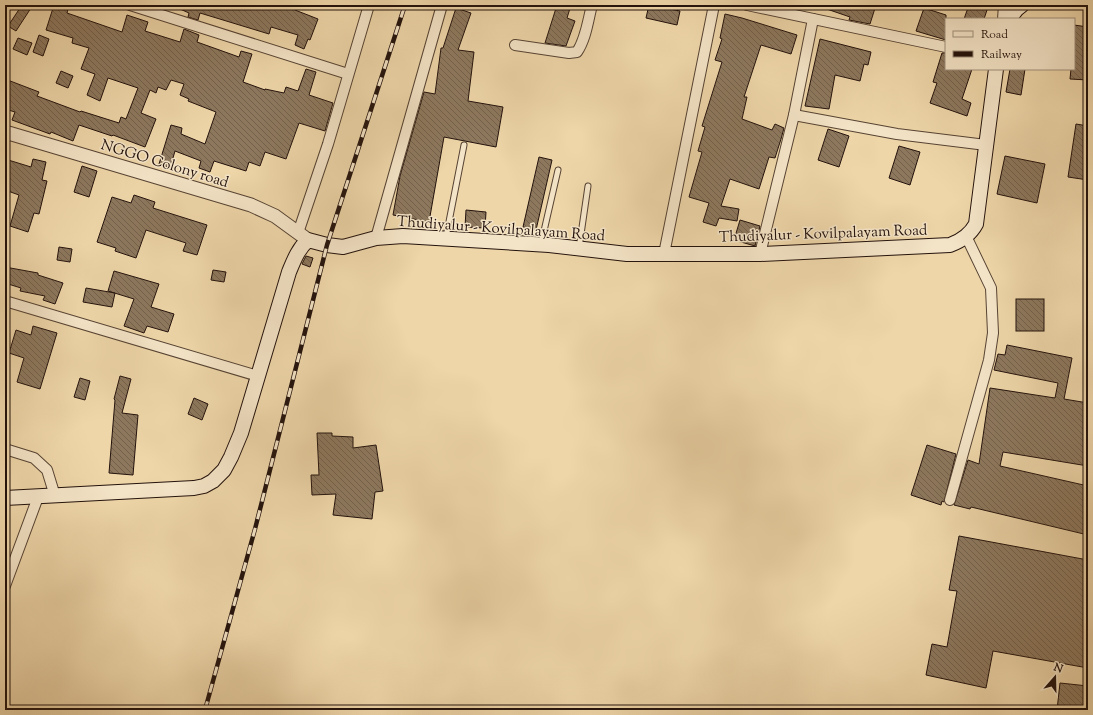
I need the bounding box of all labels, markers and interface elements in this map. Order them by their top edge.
legend [945,18,1075,70]
text: Road [981,26,1008,44]
text: Railway [981,46,1022,64]
street label: NGGO Colony road [98,135,232,194]
street label: Thudiyalur - Kovilpalayam Road [396,212,606,247]
street label: Thudiyalur - Kovilpalayam Road [718,220,928,249]
north arrow [1035,657,1075,697]
text: N [1050,659,1065,678]

